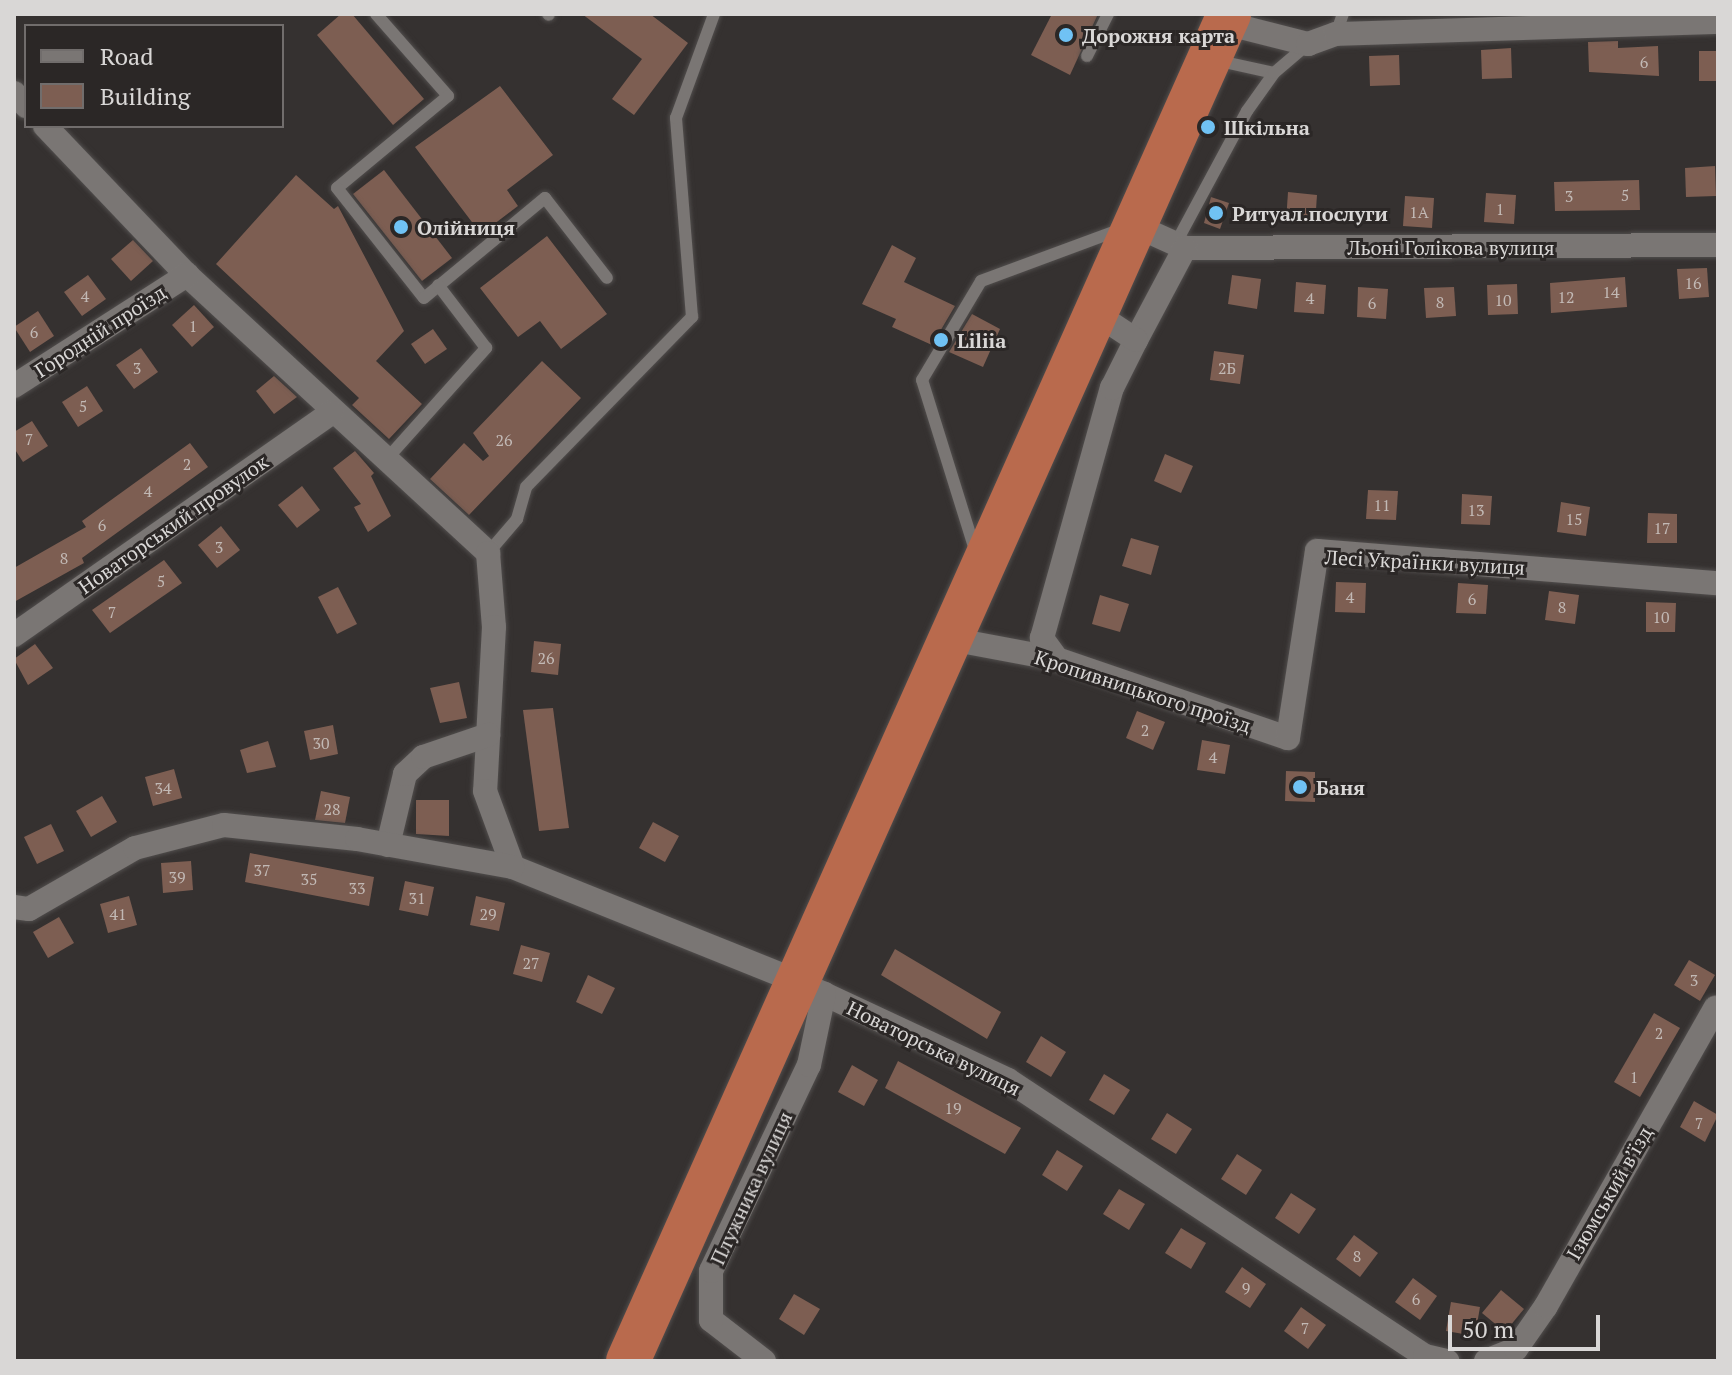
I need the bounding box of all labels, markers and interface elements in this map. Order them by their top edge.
place label: Дорожня карта [1082,23,1235,47]
legend [24,24,284,128]
marker: Дорожня карта [1057,26,1075,44]
text: Road [100,40,154,72]
house number: 6 [1640,52,1648,72]
text: Building [100,80,190,112]
place label: Шкільна [1224,115,1310,139]
marker: Шкільна [1199,118,1217,136]
house number: 5 [1621,185,1629,205]
house number: 3 [1565,186,1573,206]
house number: 1 [1496,199,1504,219]
place label: Ритуал.послуги [1232,201,1388,225]
house number: 1А [1409,202,1429,222]
marker: Ритуал.послуги [1207,204,1225,222]
place label: Олійниця [417,215,515,239]
marker: Олійниця [392,218,410,236]
street label: Льоні Голікова вулиця [1347,235,1555,259]
house number: 16 [1684,273,1702,293]
street label: Городній проїзд [30,280,170,382]
house number: 14 [1602,282,1620,302]
house number: 4 [81,286,89,306]
house number: 12 [1557,287,1575,307]
house number: 4 [1306,288,1314,308]
house number: 10 [1494,290,1512,310]
house number: 8 [1436,292,1444,312]
house number: 6 [1368,293,1376,313]
house number: 1 [189,316,197,336]
house number: 6 [30,322,38,342]
place label: Liliia [957,328,1006,352]
marker: Liliia [932,331,950,349]
house number: 3 [133,358,141,378]
house number: 2Б [1218,358,1236,378]
house number: 5 [79,396,87,416]
house number: 7 [25,429,33,449]
house number: 26 [495,430,513,450]
street label: Новаторський провулок [74,449,272,599]
house number: 2 [183,454,191,474]
house number: 4 [144,481,152,501]
house number: 11 [1373,495,1391,515]
house number: 13 [1467,500,1485,520]
house number: 15 [1565,509,1583,529]
house number: 6 [98,515,106,535]
house number: 17 [1653,518,1671,538]
house number: 3 [215,537,223,557]
street label: Лесі Українки вулиця [1324,545,1526,579]
house number: 8 [60,548,68,568]
house number: 5 [157,571,165,591]
house number: 4 [1346,587,1354,607]
house number: 6 [1468,589,1476,609]
house number: 8 [1558,597,1566,617]
house number: 7 [108,602,116,622]
house number: 10 [1652,607,1670,627]
street label: Кропивницького проїзд [1032,645,1254,737]
house number: 26 [537,648,555,668]
house number: 2 [1141,720,1149,740]
house number: 30 [312,733,330,753]
house number: 4 [1209,747,1217,767]
place label: Баня [1316,775,1365,799]
house number: 34 [154,778,172,798]
marker: Баня [1291,778,1309,796]
house number: 28 [323,799,341,819]
house number: 37 [253,860,271,880]
house number: 39 [168,867,186,887]
house number: 35 [300,869,318,889]
house number: 33 [348,878,366,898]
house number: 31 [408,888,426,908]
house number: 41 [109,904,127,924]
house number: 29 [479,904,497,924]
house number: 27 [522,953,540,973]
house number: 3 [1690,970,1698,990]
street label: Новаторська вулиця [843,996,1025,1100]
house number: 2 [1655,1023,1663,1043]
house number: 1 [1630,1067,1638,1087]
house number: 19 [944,1098,962,1118]
street label: Плужника вулиця [705,1108,797,1268]
house number: 7 [1695,1113,1703,1133]
street label: Ізюмський в’їзд [1561,1122,1657,1264]
house number: 8 [1353,1246,1361,1266]
house number: 9 [1242,1278,1250,1298]
house number: 6 [1412,1289,1420,1309]
scale bar [1452,1299,1604,1349]
text: 50 m [1462,1313,1514,1345]
house number: 7 [1301,1318,1309,1338]

